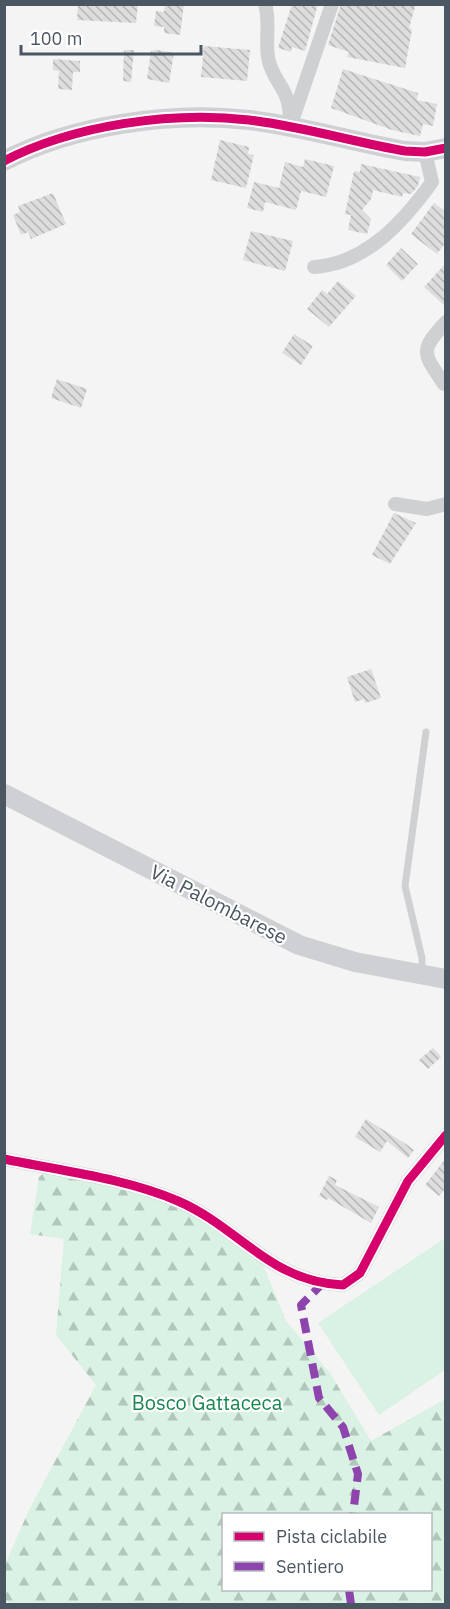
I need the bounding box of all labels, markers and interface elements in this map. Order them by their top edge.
scale bar [21,18,201,56]
text: 100 m [30,27,82,50]
street label: Via Palombarese [146,858,292,950]
park label: Bosco Gattaceca [132,1389,283,1416]
legend [222,1513,432,1591]
text: Pista ciclabile [276,1525,387,1548]
text: Sentiero [276,1555,344,1578]

